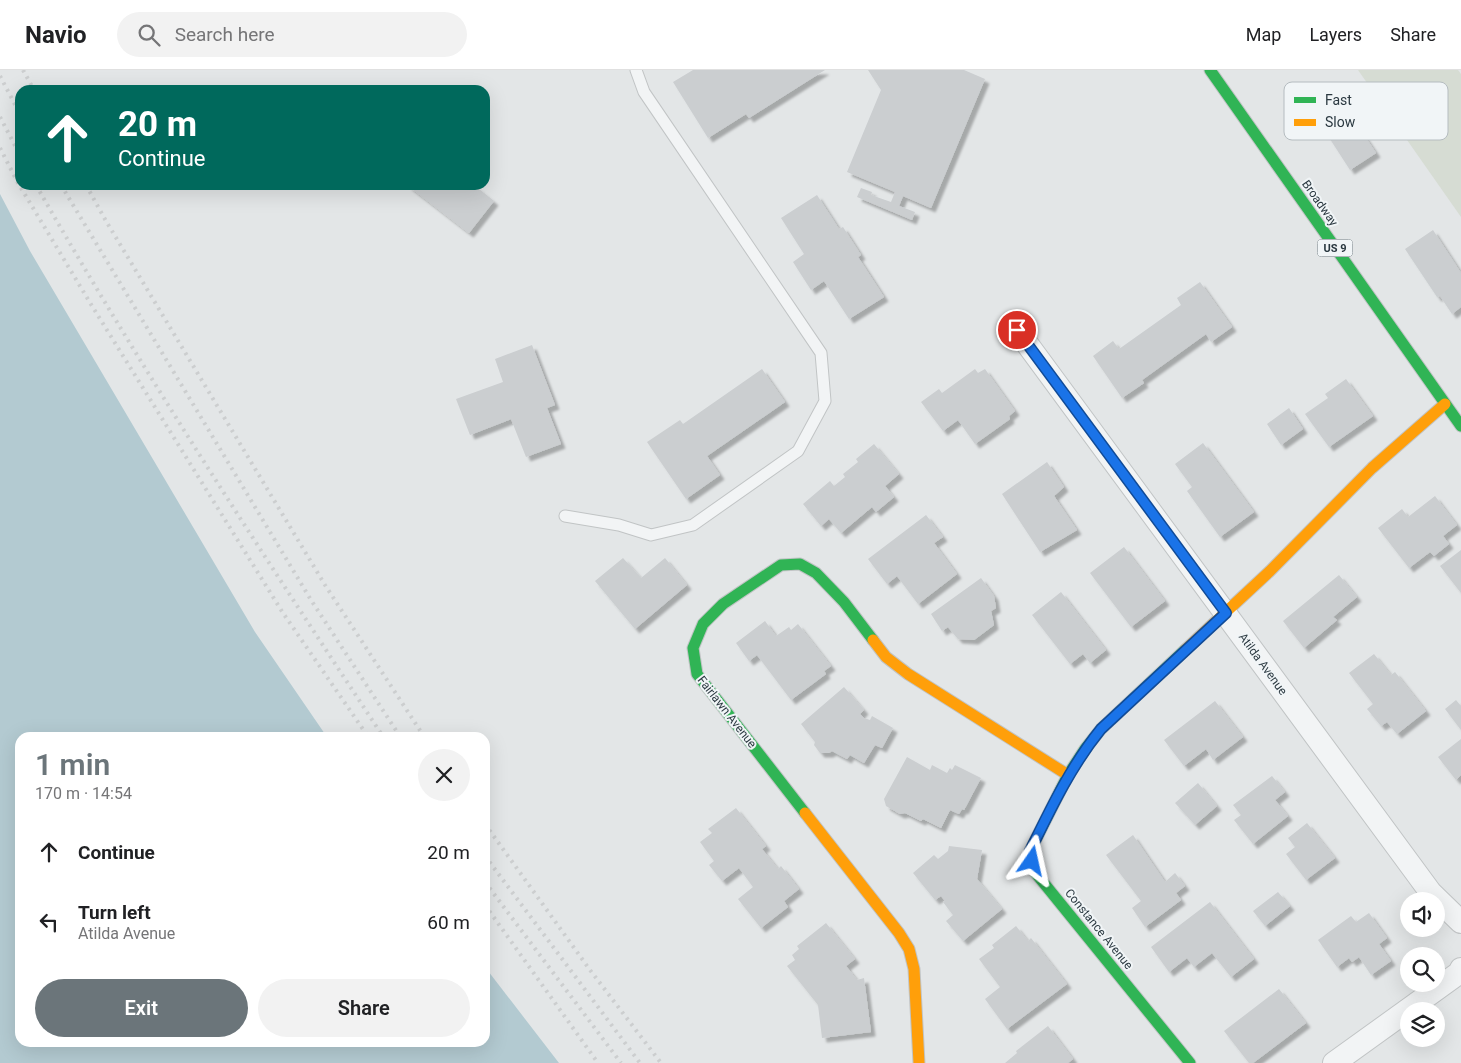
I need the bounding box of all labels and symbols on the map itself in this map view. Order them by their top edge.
legend [1284,82,1448,140]
text: Fast [1325,92,1352,108]
text: Slow [1325,114,1356,130]
street label: Broadway [1299,177,1341,229]
road number: US 9 [1318,240,1352,257]
pin [996,309,1038,351]
street label: Atilda Avenue [1236,630,1290,698]
street label: Fairlawn Avenue [695,673,759,751]
position arrow [1005,834,1057,886]
street label: Constance Avenue [1062,886,1136,972]

